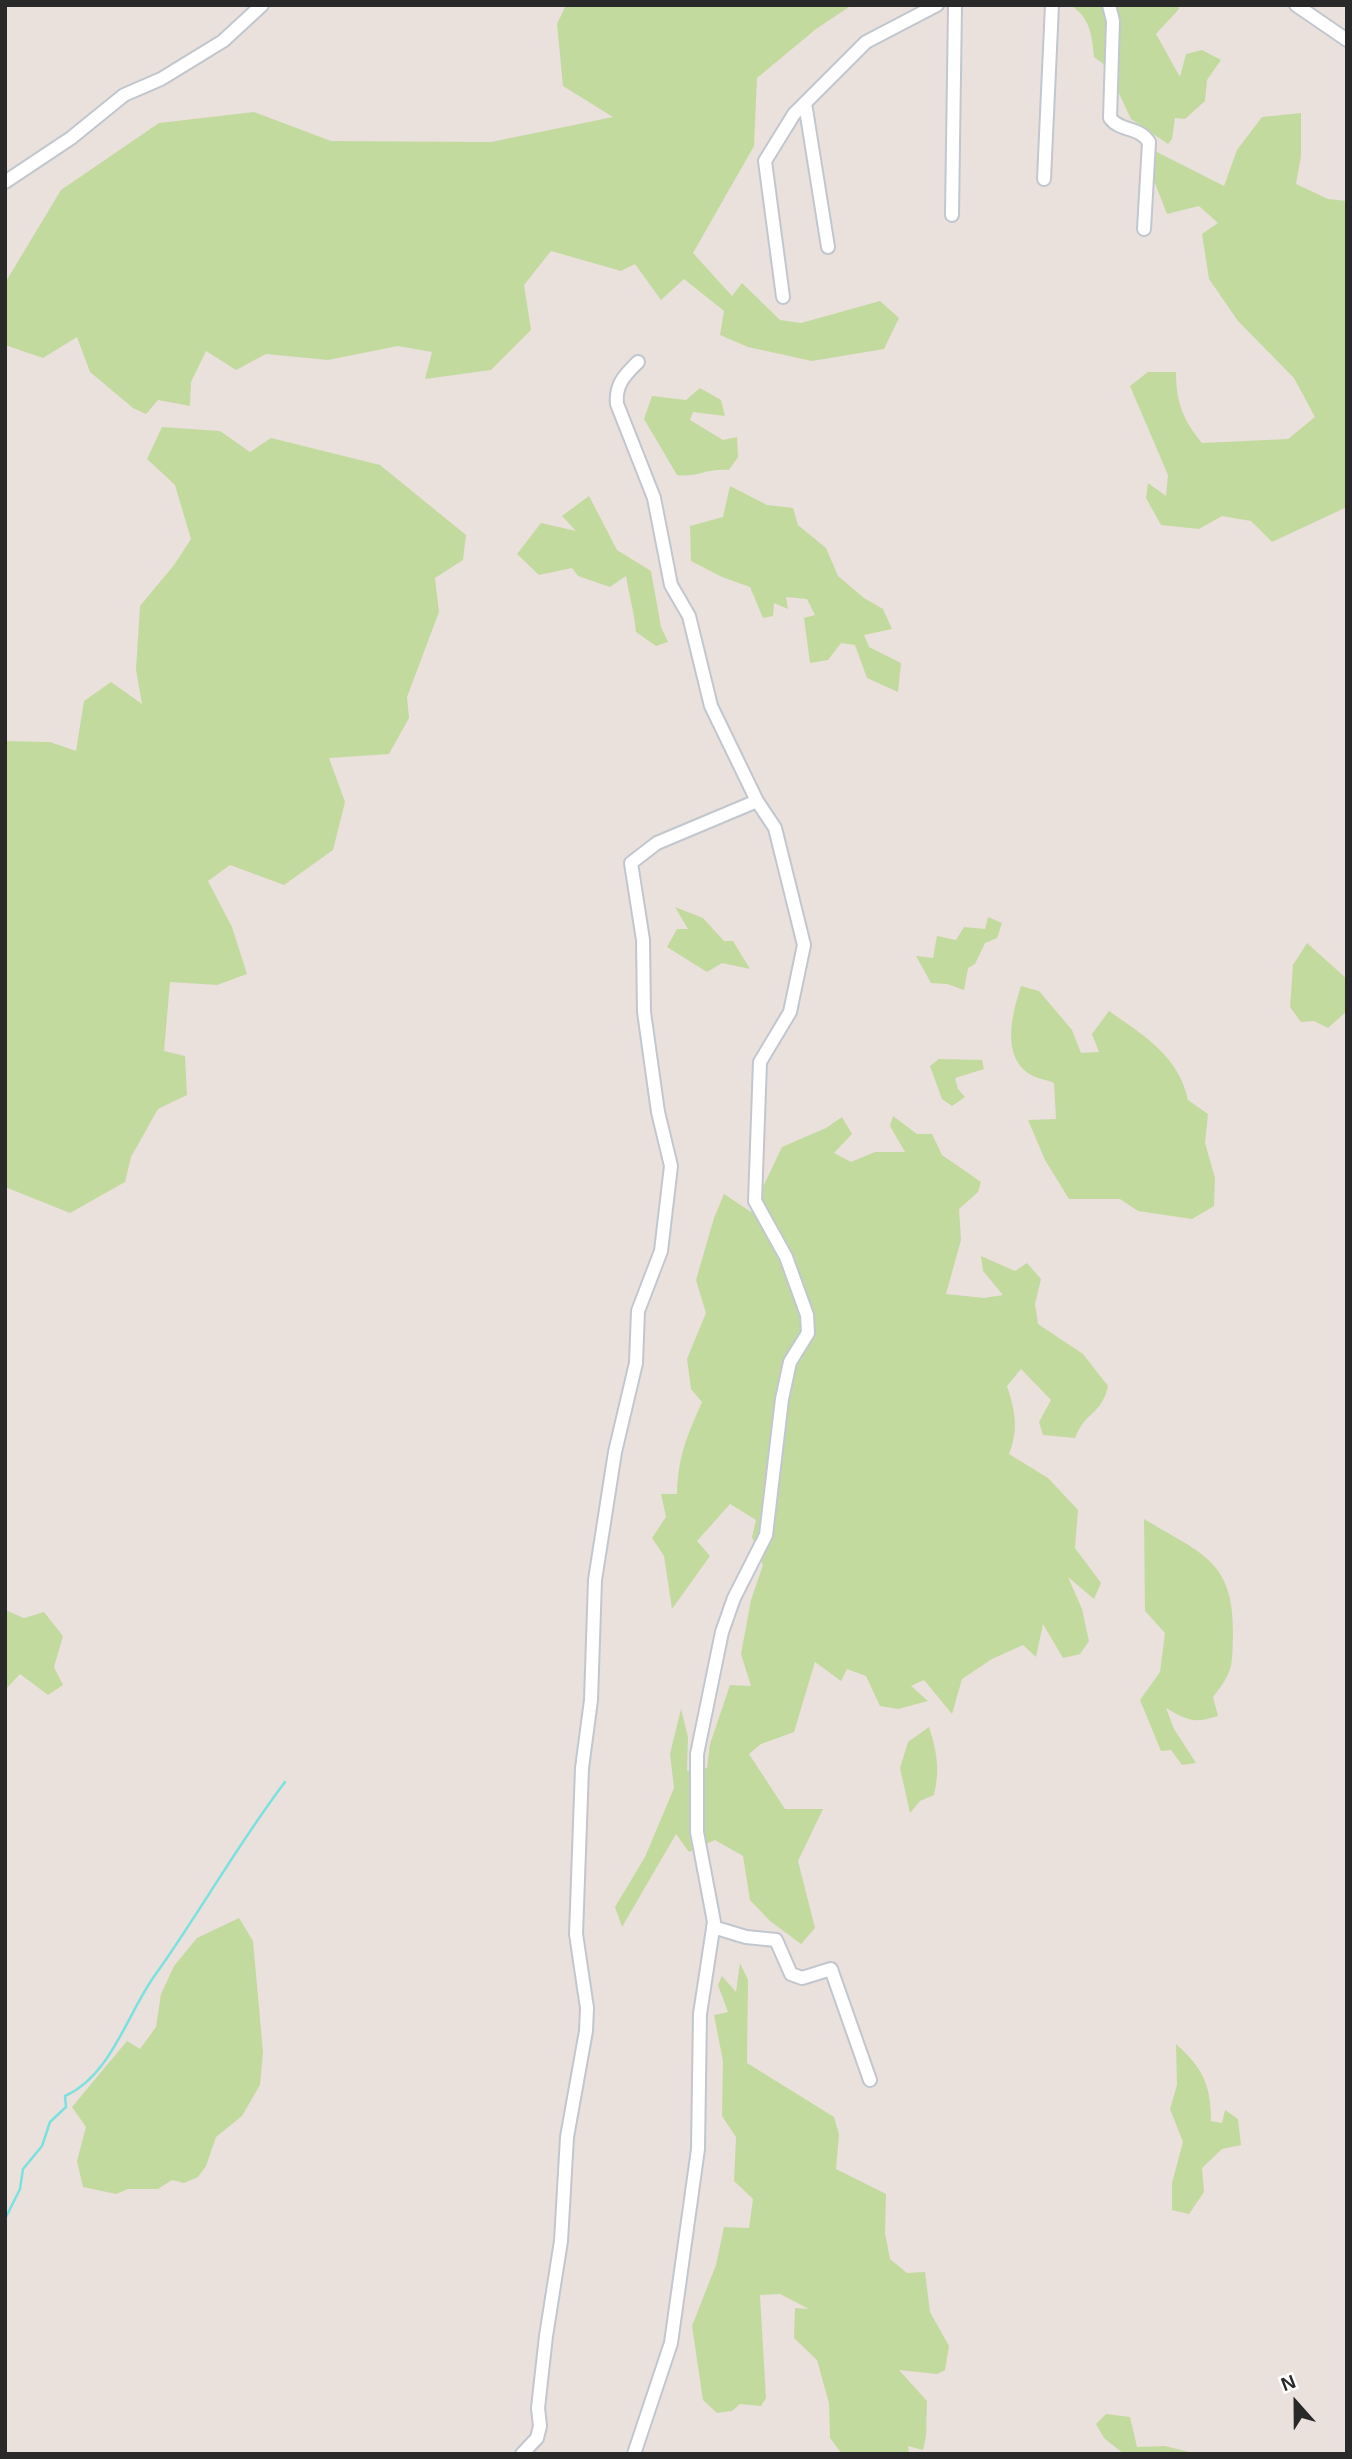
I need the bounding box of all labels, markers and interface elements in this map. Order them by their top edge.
north arrow [1261,2368,1331,2438]
text: N [1278,2371,1298,2395]

